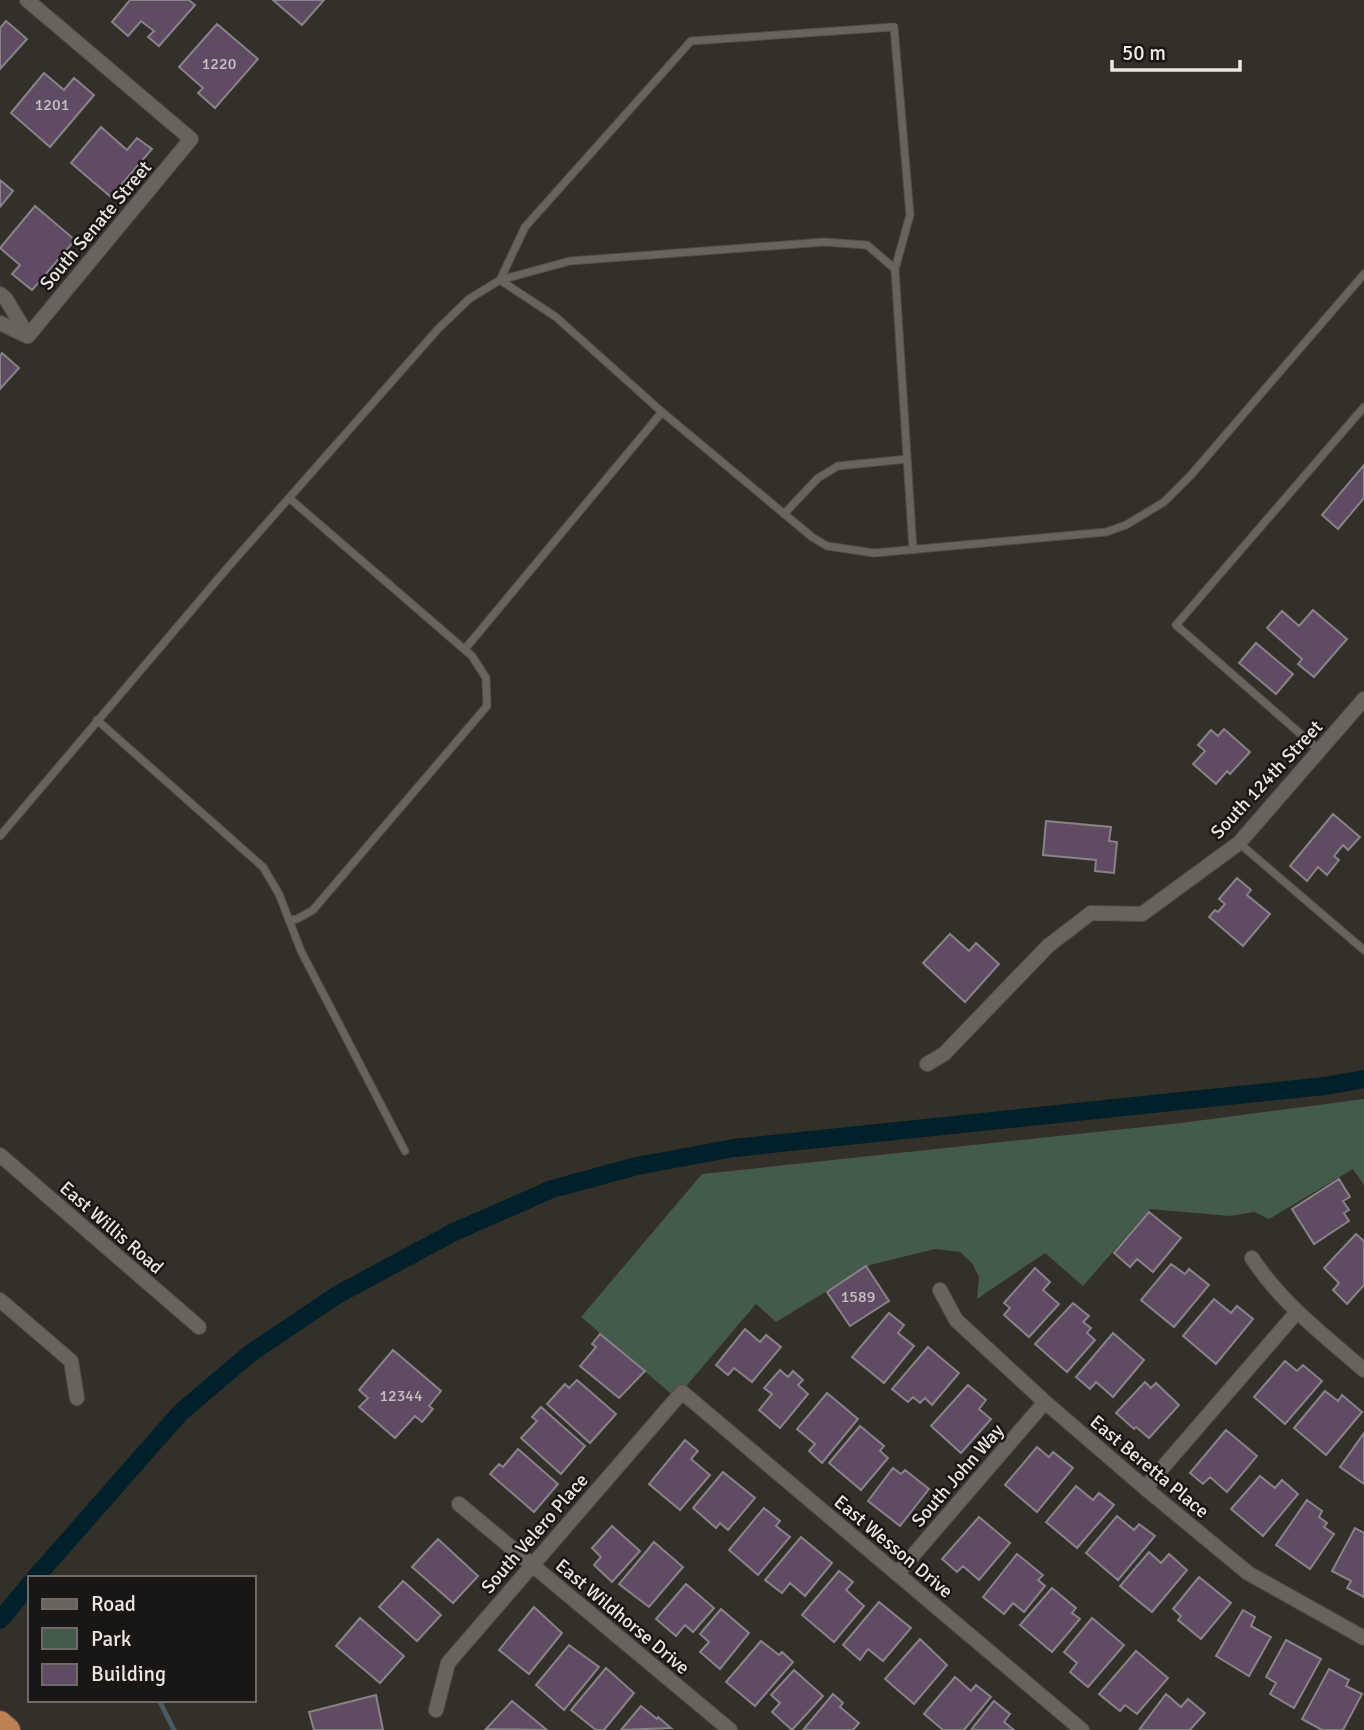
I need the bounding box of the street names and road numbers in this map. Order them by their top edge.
street label: South Senate Street [35,156,157,295]
street label: South 124th Street [1206,715,1328,844]
street label: East Willis Road [54,1176,168,1279]
street label: East Beretta Place [1085,1410,1214,1524]
street label: South John Way [906,1419,1009,1532]
street label: South Velero Place [476,1469,593,1599]
street label: East Wesson Drive [829,1490,958,1603]
street label: East Wildhorse Drive [550,1554,694,1680]

